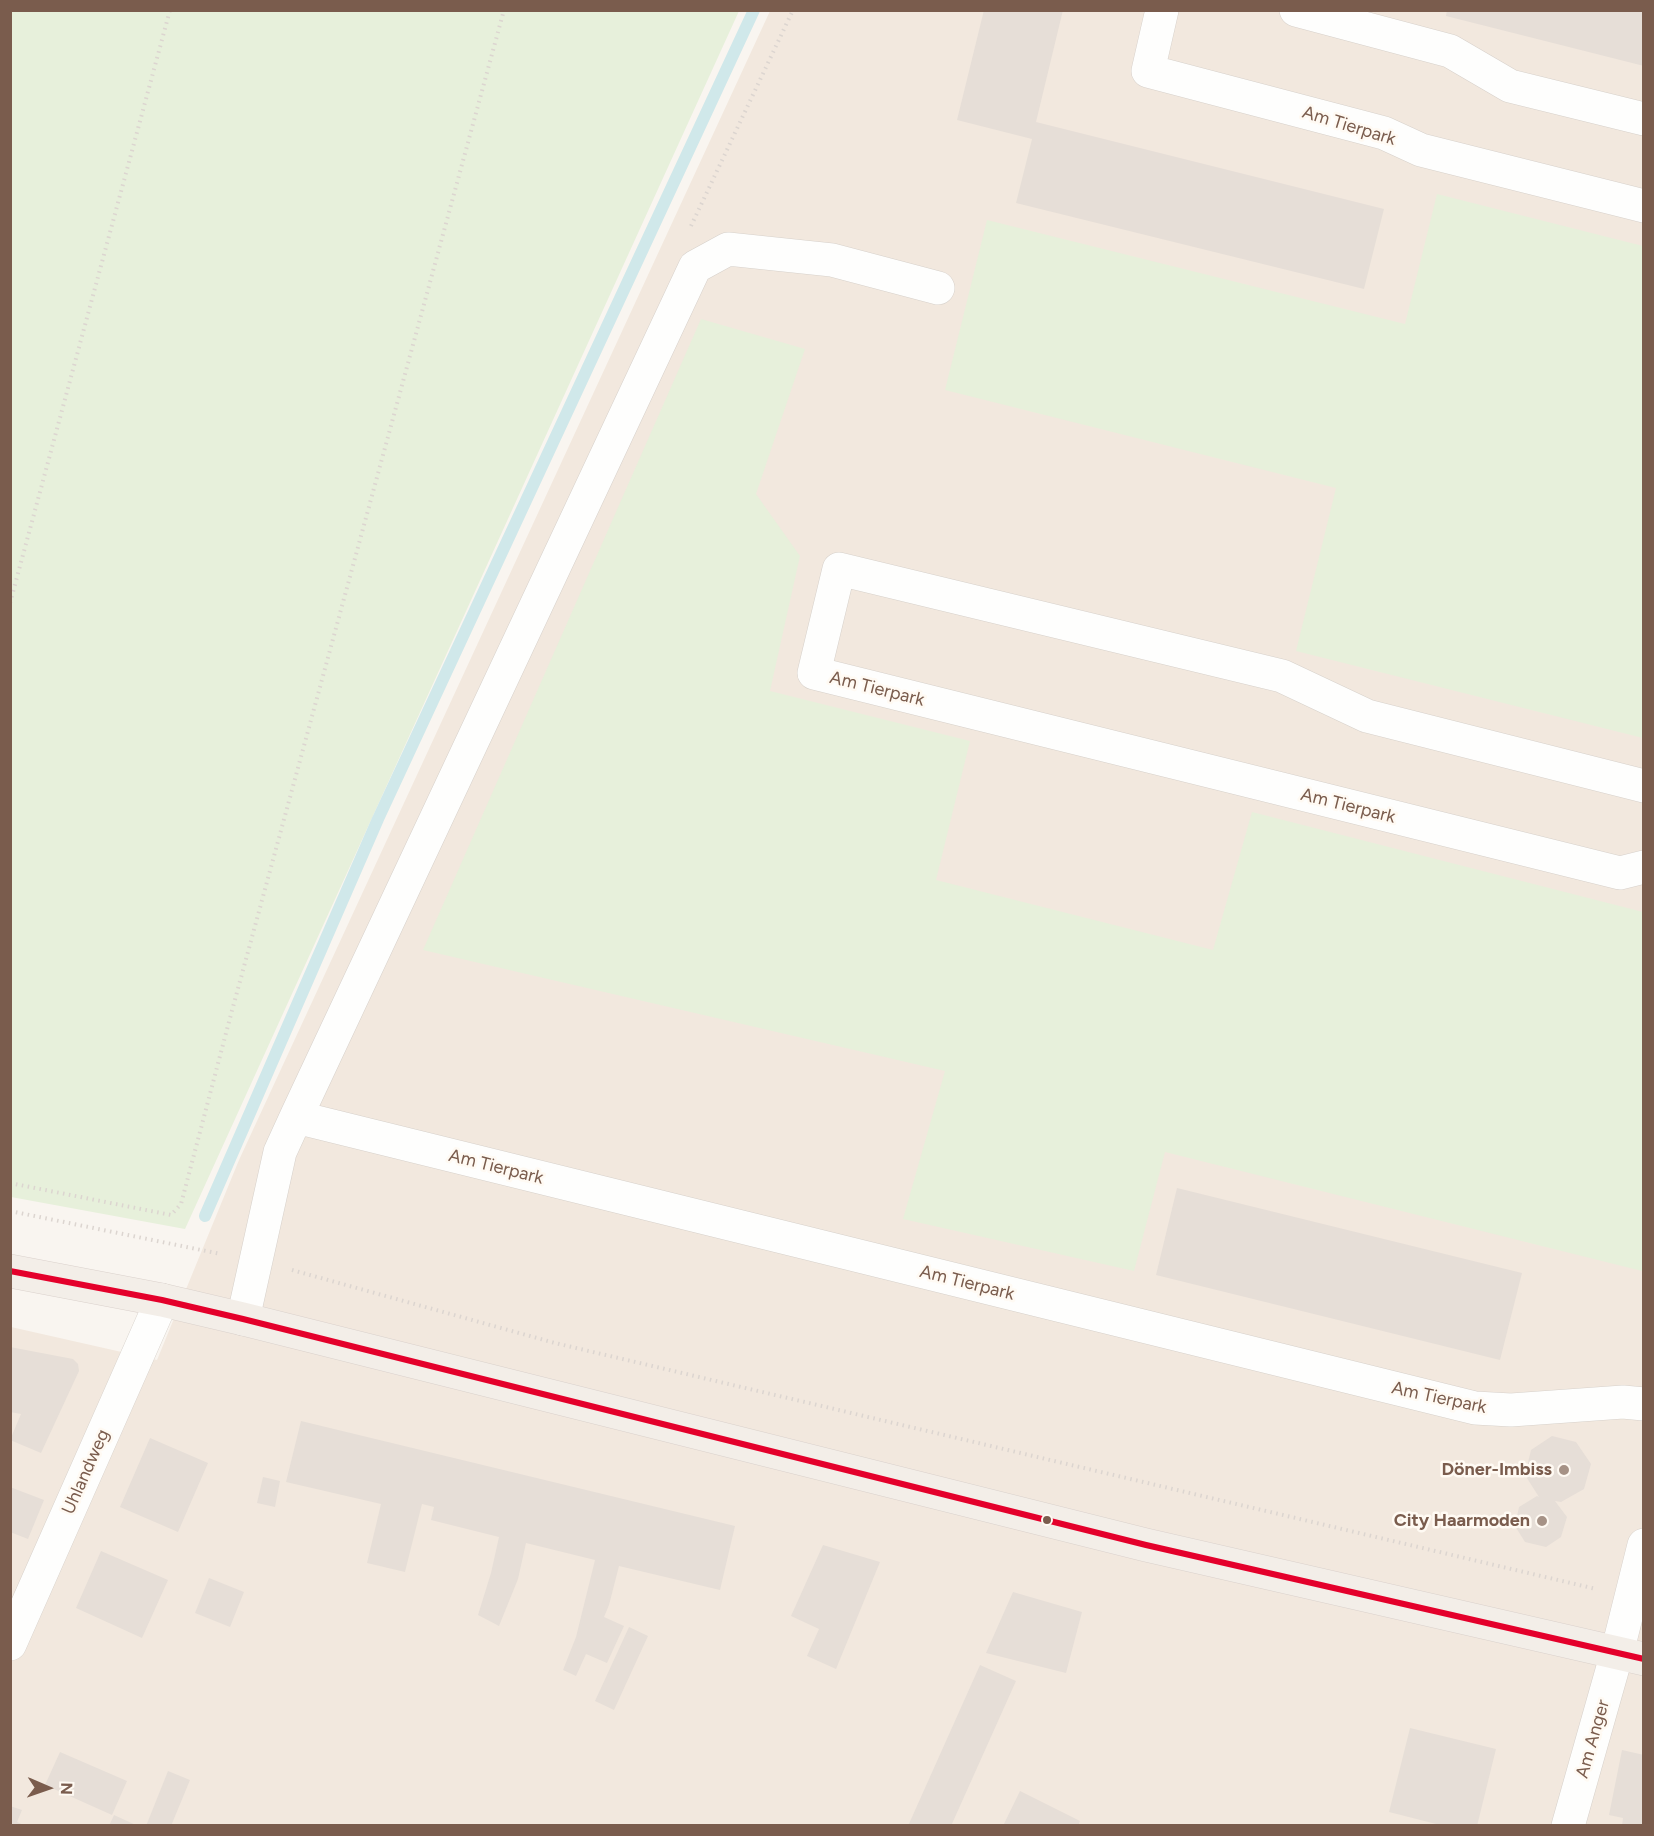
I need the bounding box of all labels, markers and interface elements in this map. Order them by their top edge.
street label: Am Tierpark [1300,102,1398,150]
street label: Am Tierpark [828,667,926,711]
street label: Am Tierpark [1299,784,1397,828]
street label: Am Tierpark [447,1145,545,1189]
street label: Am Tierpark [918,1261,1016,1305]
street label: Am Tierpark [1390,1377,1488,1419]
street label: Uhlandweg [58,1426,114,1518]
place label: Döner-Imbiss [1441,1459,1552,1481]
marker: Döner-Imbiss [1557,1463,1571,1477]
place label: City Haarmoden [1394,1510,1530,1532]
unlabelled marker [1041,1514,1053,1526]
marker: City Haarmoden [1535,1514,1549,1528]
street label: Am Anger [1572,1697,1614,1781]
north arrow [18,1758,78,1818]
text: N [57,1782,76,1795]

